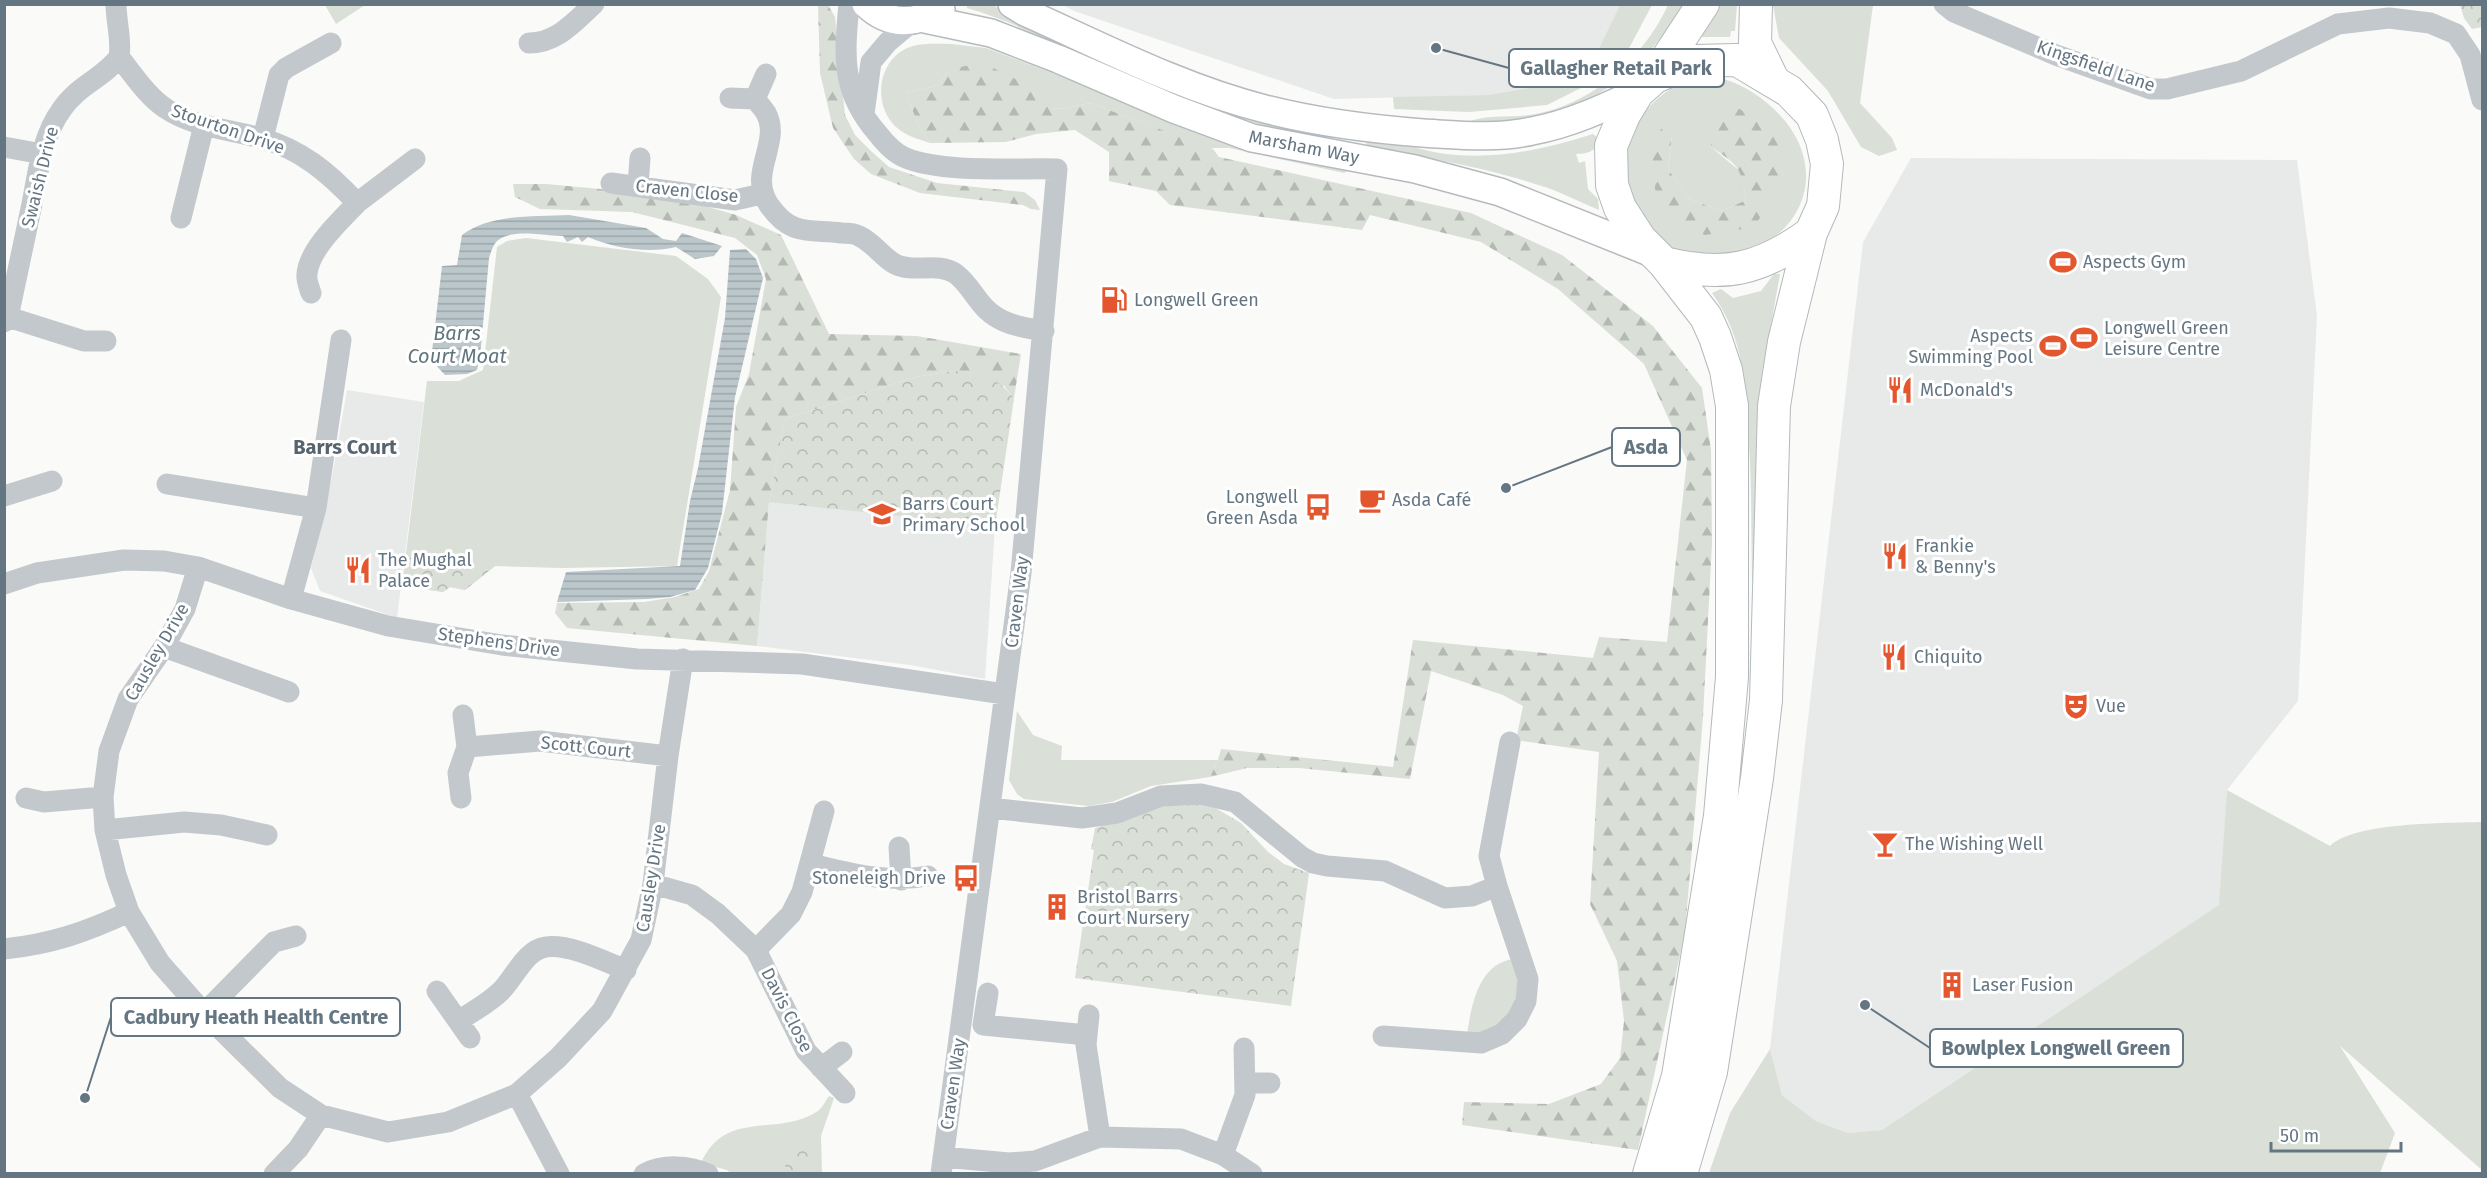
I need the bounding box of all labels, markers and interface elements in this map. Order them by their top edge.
street label: Kingsfield Lane [2034,35,2158,97]
callout: Gallagher Retail Park [1509,49,1724,87]
text: Gallagher Retail Park [1520,56,1713,80]
street label: Stourton Drive [169,99,287,159]
street label: Swaish Drive [17,124,63,230]
street label: Marsham Way [1247,126,1361,169]
street label: Craven Close [634,175,740,207]
sports icon: Aspects Gym [2048,247,2078,277]
place label: Aspects Gym [2083,251,2186,273]
fuel station icon: Longwell Green [1099,285,1129,315]
place label: Longwell Green [1134,289,1259,311]
place label: Longwell Green Leisure Centre [2104,317,2229,360]
water label: Barrs Court Moat [407,321,507,368]
sports icon: Longwell Green Leisure Centre [2069,323,2099,353]
place label: Aspects Swimming Pool [1908,325,2033,368]
sports icon: Aspects Swimming Pool [2038,331,2068,361]
restaurant icon: McDonald's [1885,375,1915,405]
place label: McDonald's [1920,379,2013,401]
callout: Asda [1612,428,1680,466]
district label: Barrs Court [293,435,397,459]
text: Asda [1623,435,1668,459]
cafe icon: Asda Café [1357,485,1387,515]
place label: Longwell Green Asda [1206,486,1298,529]
place label: Asda Café [1392,489,1471,511]
bus stop icon: Longwell Green Asda [1303,492,1333,522]
place label: Barrs Court Primary School [902,493,1025,536]
school or university icon: Barrs Court Primary School [867,499,897,529]
place label: Frankie & Benny's [1915,535,1996,578]
restaurant icon: Frankie & Benny's [1880,541,1910,571]
place label: The Mughal Palace [378,549,472,592]
restaurant icon: The Mughal Palace [343,555,373,585]
street label: Craven Way [1000,555,1034,649]
street label: Causley Drive [120,599,194,705]
street label: Stephens Drive [437,623,561,661]
restaurant icon: Chiquito [1879,642,1909,672]
place label: Chiquito [1914,646,1983,668]
theatre icon: Vue [2061,691,2091,721]
place label: Vue [2096,695,2126,717]
street label: Scott Court [540,731,633,763]
street label: Causley Drive [632,822,670,934]
bar icon: The Wishing Well [1870,829,1900,859]
place label: The Wishing Well [1905,833,2043,855]
bus stop icon: Stoneleigh Drive [951,863,981,893]
place label: Stoneleigh Drive [812,867,946,889]
place label: Bristol Barrs Court Nursery [1077,886,1190,929]
building icon: Bristol Barrs Court Nursery [1042,892,1072,922]
street label: Davis Close [756,964,818,1056]
building icon: Laser Fusion [1937,970,1967,1000]
place label: Laser Fusion [1972,974,2074,996]
callout: Cadbury Heath Health Centre [111,998,400,1036]
text: Cadbury Heath Health Centre [124,1005,388,1029]
callout: Bowlplex Longwell Green [1930,1029,2183,1067]
text: Bowlplex Longwell Green [1941,1036,2171,1060]
street label: Craven Way [936,1037,970,1131]
scale bar [2271,1115,2402,1153]
text: 50 m [2280,1125,2319,1147]

